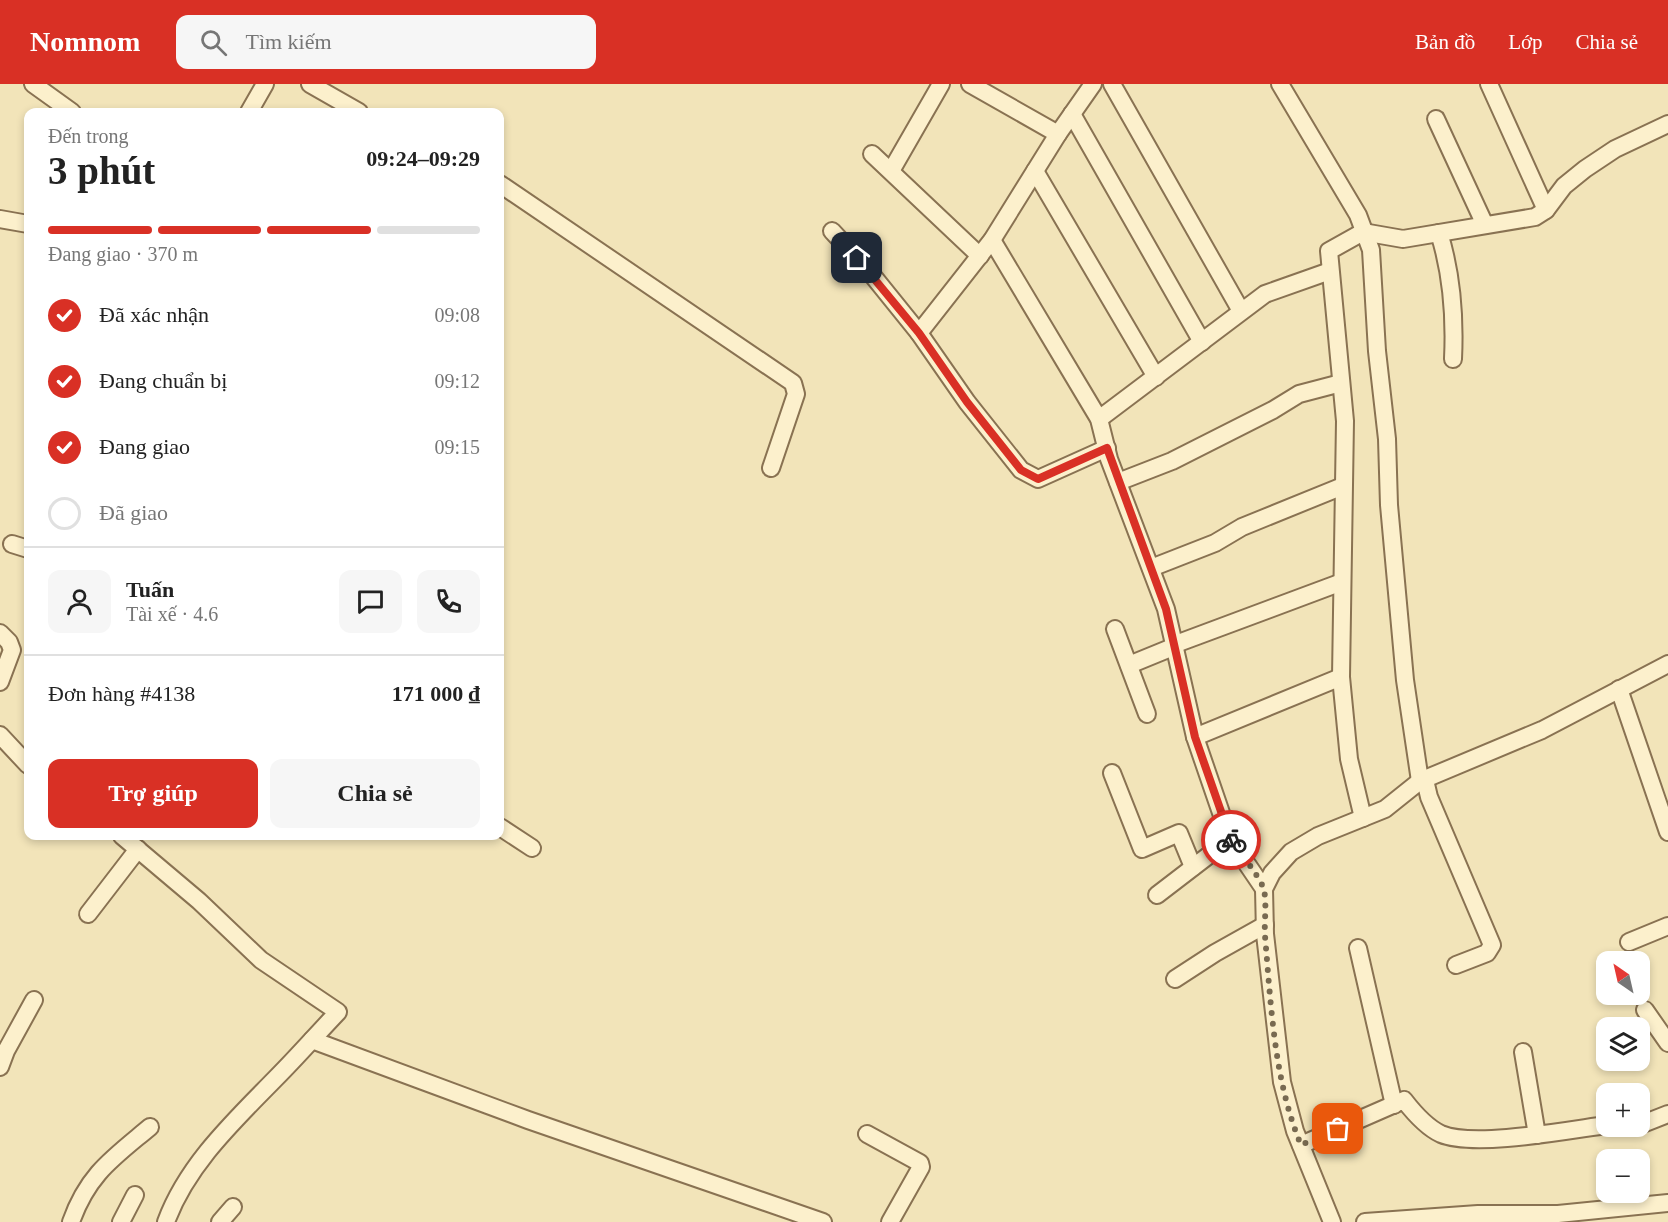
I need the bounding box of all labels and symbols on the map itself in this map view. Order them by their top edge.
pin [831,232,882,283]
courier [1201,810,1261,870]
north arrow [1596,951,1650,1005]
pin [1312,1103,1363,1154]

